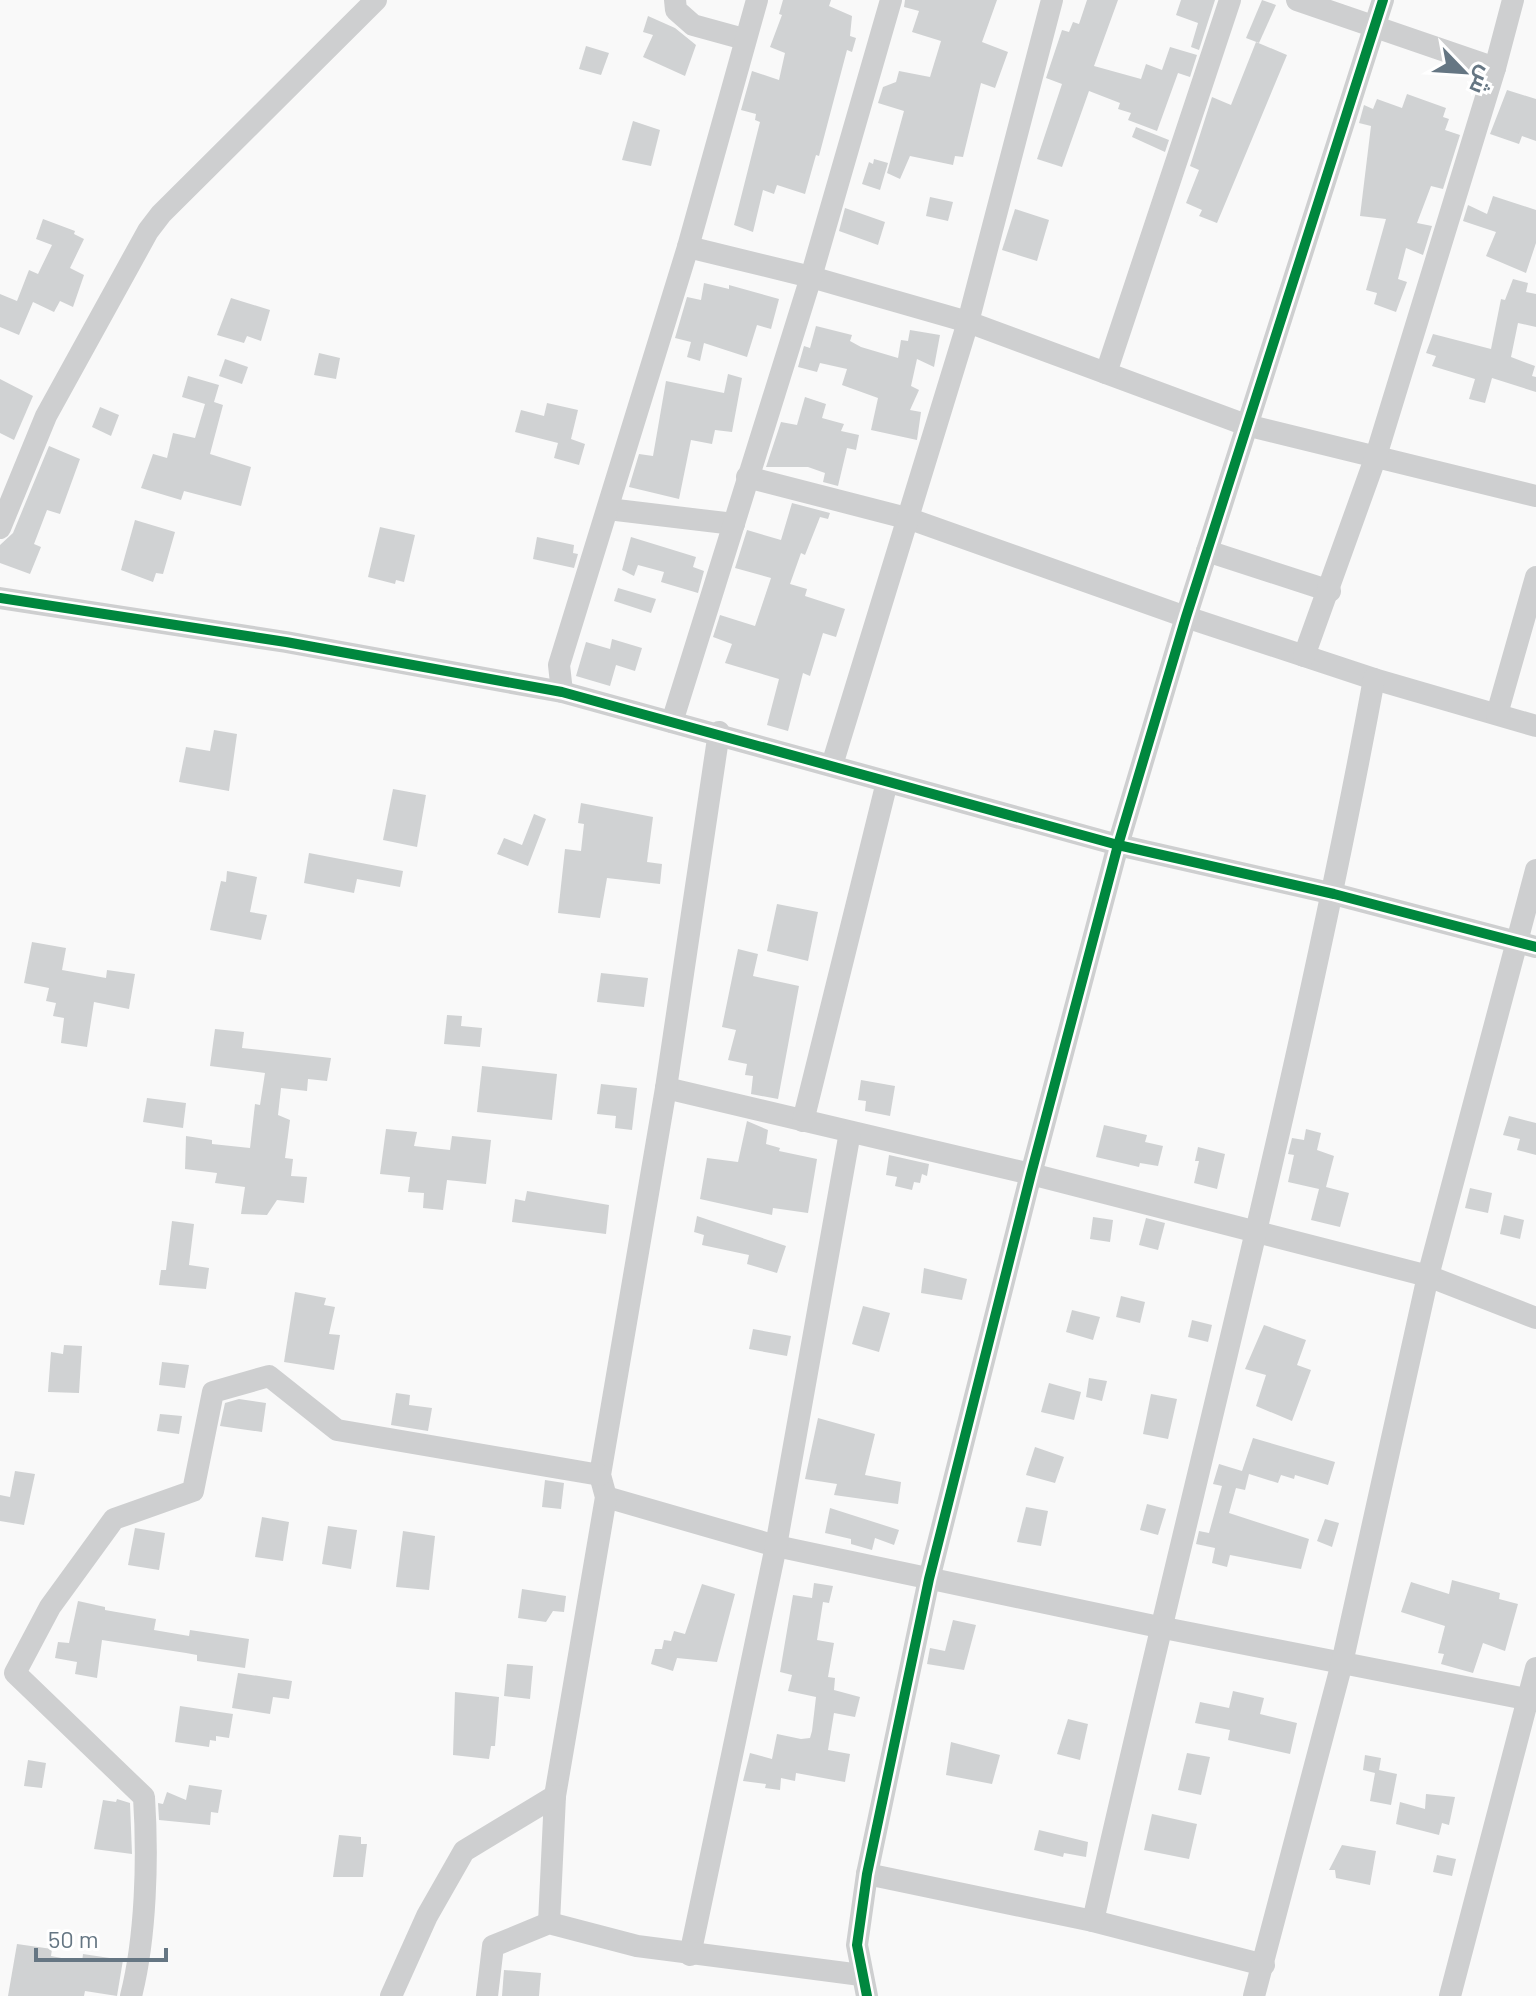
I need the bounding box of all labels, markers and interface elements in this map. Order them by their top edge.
north arrow [1424,32,1504,112]
text: ش [1463,62,1501,99]
scale bar [36,1912,166,1962]
text: 50 m [48,1924,99,1953]

